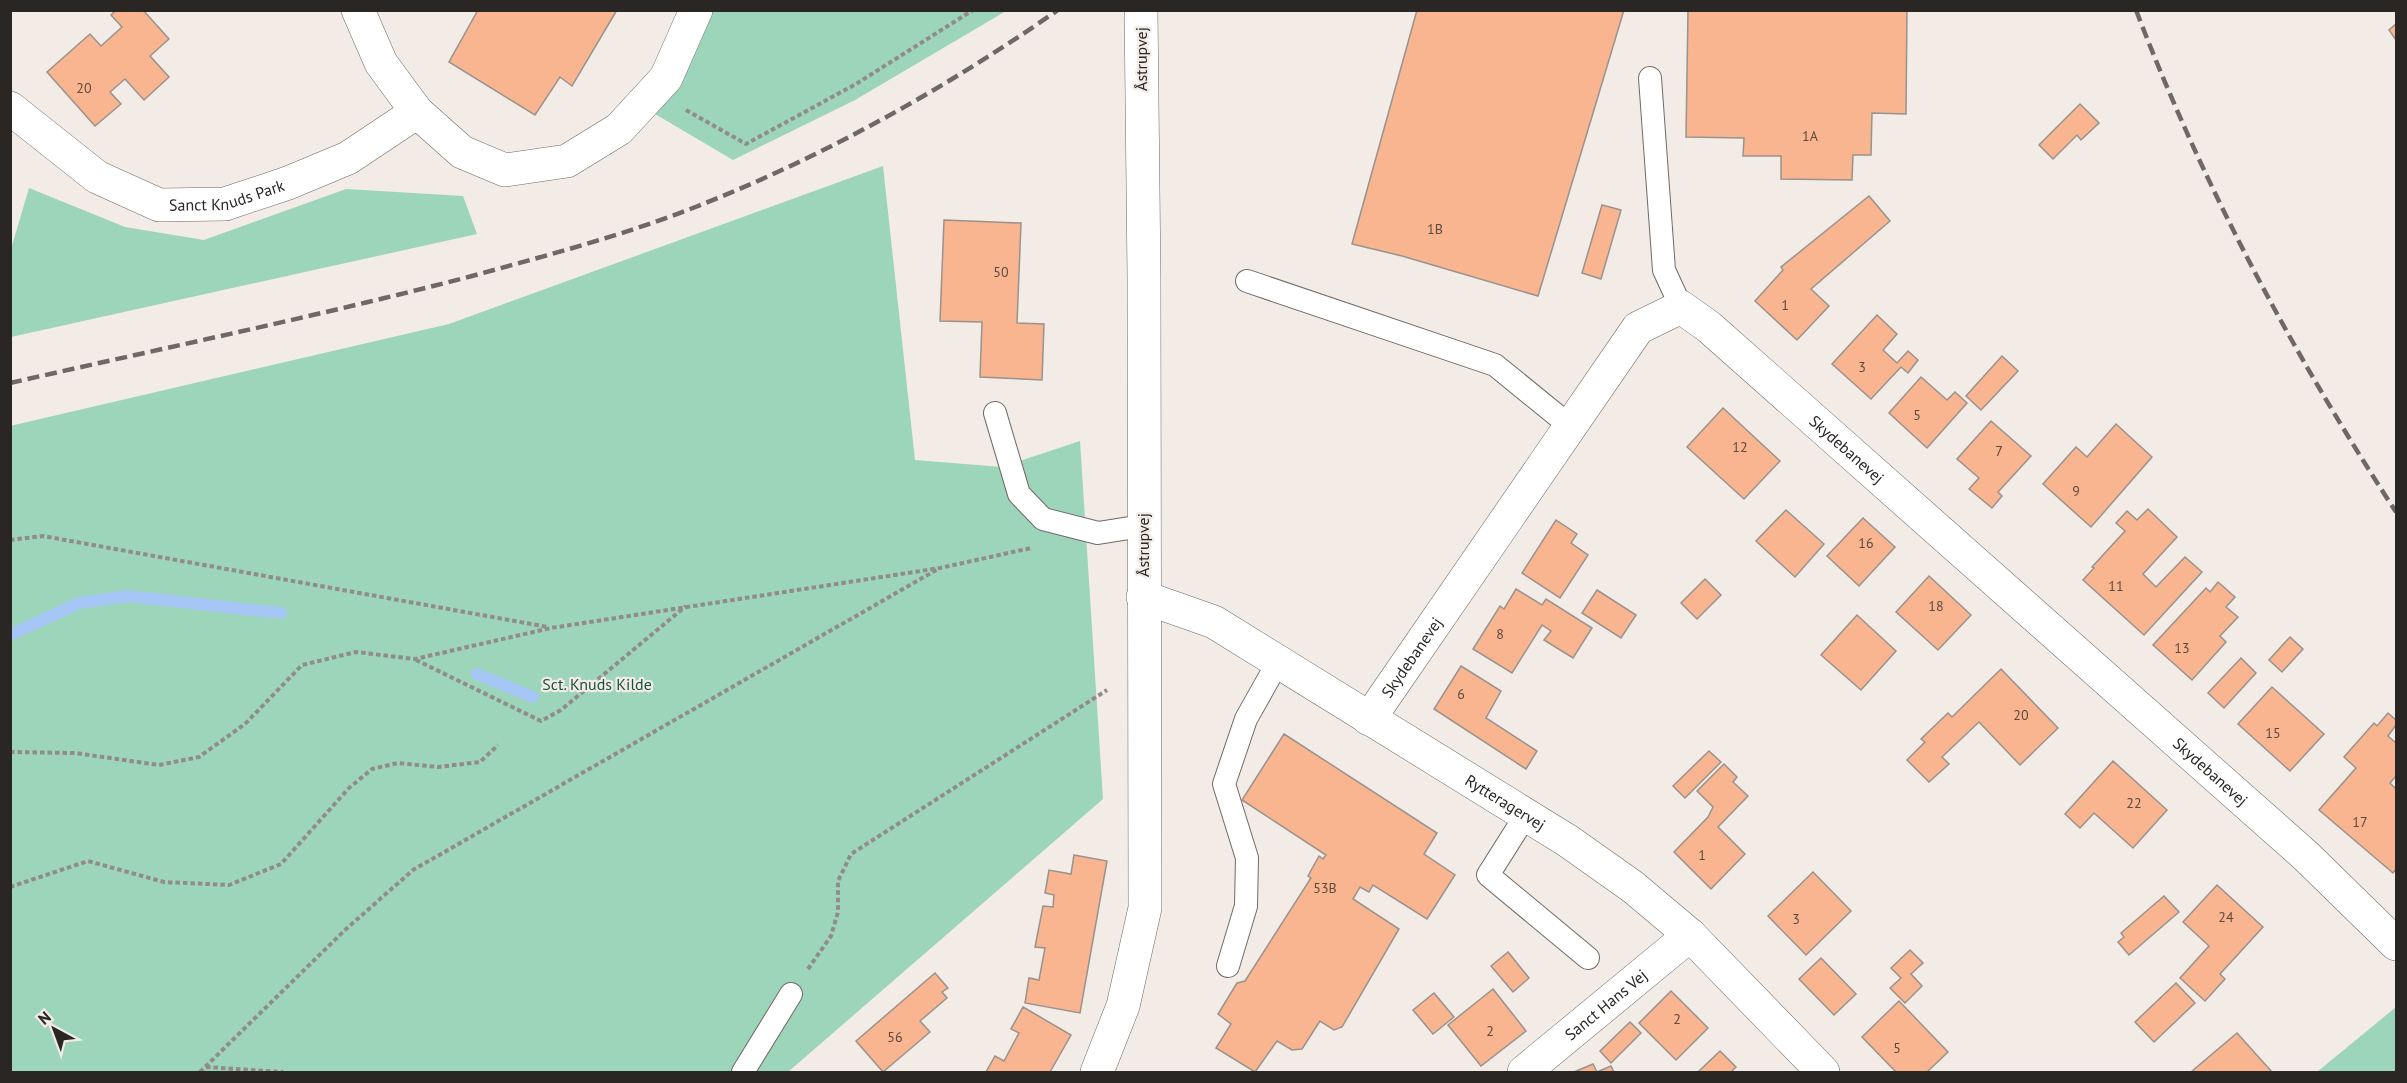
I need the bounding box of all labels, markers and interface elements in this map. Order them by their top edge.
street label: Åstrupvej [1131,27,1151,91]
house number: 20 [76,79,92,97]
house number: 1A [1802,127,1819,145]
street label: Sanct Knuds Park [169,175,287,215]
house number: 1B [1427,220,1443,238]
house number: 50 [993,263,1009,281]
house number: 1 [1781,296,1789,314]
house number: 3 [1858,358,1866,376]
house number: 5 [1913,406,1921,424]
street label: Skydebanevej [1805,411,1888,488]
house number: 12 [1732,438,1748,456]
house number: 7 [1995,442,2003,460]
house number: 9 [2072,482,2080,500]
street label: Åstrupvej [1133,513,1153,577]
house number: 16 [1858,534,1874,552]
house number: 11 [2108,577,2124,595]
house number: 18 [1928,597,1944,615]
street label: Skydebanevej [1377,613,1446,701]
house number: 8 [1496,625,1504,643]
house number: 13 [2174,639,2190,657]
park label: Sct. Knuds Kilde [542,674,652,694]
house number: 6 [1457,685,1465,703]
house number: 20 [2013,706,2029,724]
house number: 15 [2265,724,2281,742]
street label: Skydebanevej [2169,733,2252,810]
street label: Rytteragervej [1462,770,1549,835]
house number: 22 [2126,794,2142,812]
house number: 17 [2352,813,2368,831]
house number: 1 [1698,846,1706,864]
house number: 53B [1313,879,1337,897]
house number: 24 [2218,908,2234,926]
house number: 3 [1792,910,1800,928]
street label: Sanct Hans Vej [1561,965,1651,1044]
north arrow [24,999,84,1059]
text: N [34,1007,55,1029]
house number: 2 [1673,1010,1681,1028]
house number: 2 [1486,1022,1494,1040]
house number: 56 [887,1028,903,1046]
house number: 5 [1893,1039,1901,1057]

